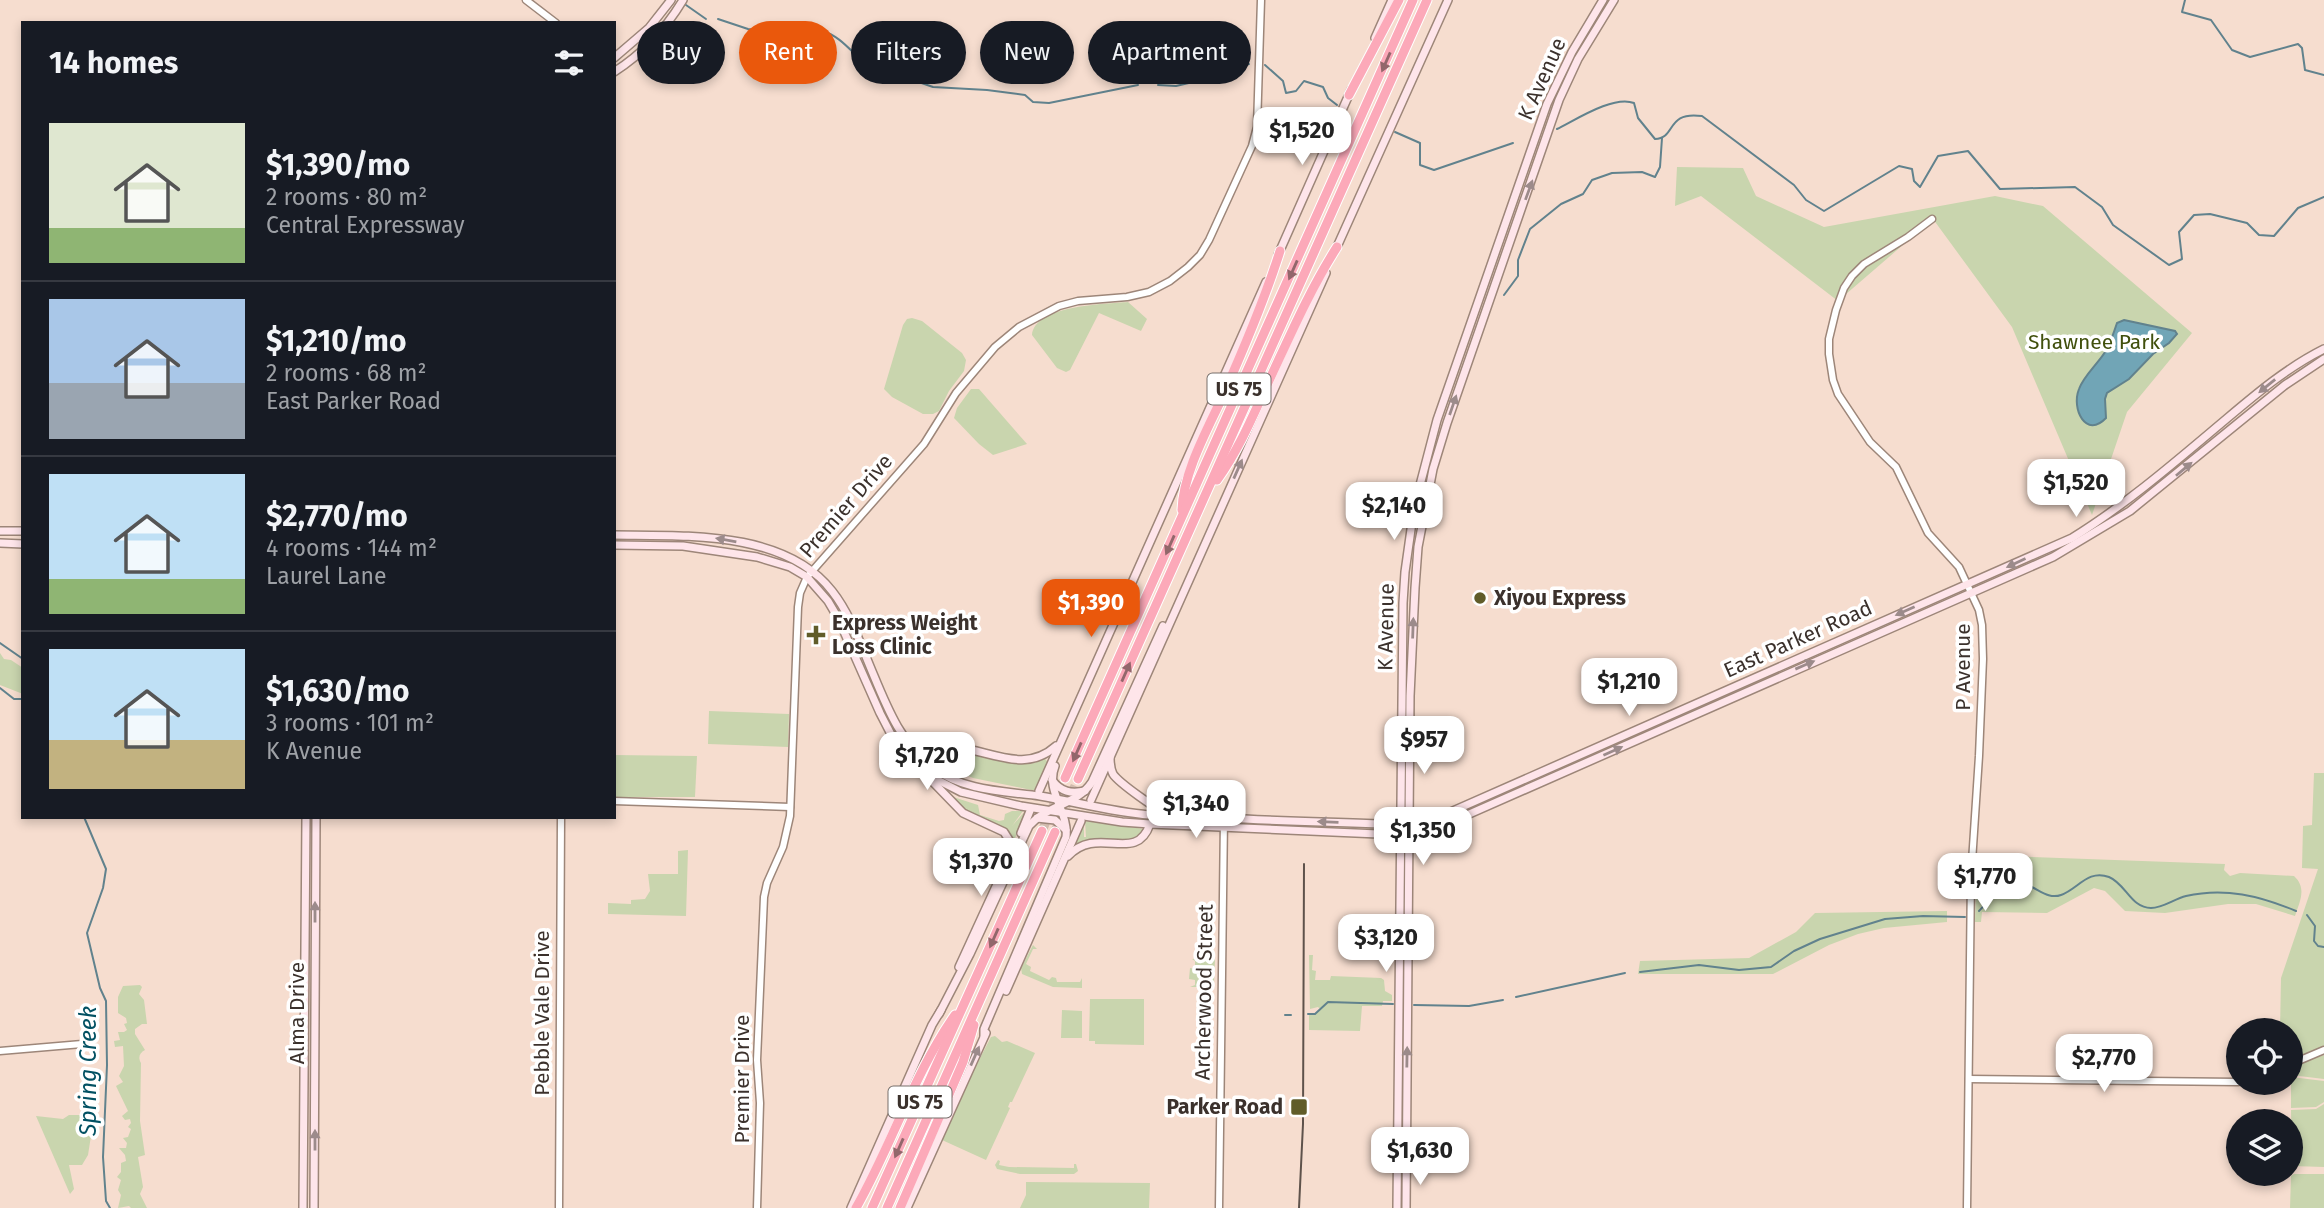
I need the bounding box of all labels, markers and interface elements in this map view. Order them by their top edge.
chip: Buy [637,21,725,84]
chip: Rent [739,21,837,84]
chip: Filters [851,21,966,84]
chip: New [980,21,1074,84]
chip: Apartment [1088,21,1251,84]
street label: K Avenue [1512,34,1572,124]
icon: filters [550,44,588,82]
text: 14 homes [49,45,178,81]
one-way arrow [1380,52,1392,72]
pin: $1,520 [1245,108,1359,167]
text: $1,520 [1269,116,1335,144]
text: $1,390/mo [266,147,410,183]
icon: home [105,151,189,235]
one-way arrow [1524,180,1535,201]
text: 2 rooms · 80 m² [266,183,427,211]
text: Central Expressway [266,211,465,239]
one-way arrow [1287,260,1299,280]
text: $1,210/mo [266,323,406,359]
icon: home [105,327,189,411]
park label: Shawnee Park [2028,329,2160,355]
text: 2 rooms · 68 m² [266,359,427,387]
road number: US 75 [1208,374,1270,404]
one-way arrow [2258,378,2275,393]
text: East Parker Road [266,387,441,415]
one-way arrow [1448,394,1459,415]
street label: Premier Drive [794,449,898,563]
one-way arrow [1233,459,1244,480]
pin: $1,520 [2019,460,2133,519]
one-way arrow [2174,461,2192,476]
text: $1,520 [2043,468,2109,496]
pin: $2,140 [1337,482,1451,542]
text: $2,140 [1362,491,1426,519]
text: $2,770/mo [266,498,408,534]
icon: home [105,502,189,586]
text: 4 rooms · 144 m² [266,534,437,562]
one-way arrow [1164,534,1175,555]
one-way arrow [715,535,737,546]
one-way arrow [2006,557,2026,569]
text: Laurel Lane [266,562,386,590]
pin: $1,390 [1034,580,1148,639]
street label: K Avenue [1372,583,1400,671]
place label: Xiyou Express [1493,585,1626,611]
text: $1,390 [1058,588,1124,616]
marker: Xiyou Express [1472,590,1488,606]
street label: East Parker Road [1720,595,1876,683]
one-way arrow [1894,606,1915,617]
place label: Express Weight Loss Clinic [832,610,979,660]
one-way arrow [1407,617,1418,639]
street label: P Avenue [1950,623,1976,711]
marker: Express Weight Loss Clinic [806,625,826,645]
pin: $1,210 [1572,658,1686,718]
one-way arrow [1795,659,1815,671]
one-way arrow [1121,661,1132,682]
text: $1,210 [1597,667,1661,695]
text: $1,630/mo [266,673,410,709]
icon: home [105,677,189,761]
text: 3 rooms · 101 m² [266,709,434,737]
pin: $957 [1383,716,1465,776]
text: $957 [1400,725,1448,753]
pin: $1,720 [870,732,984,792]
text: K Avenue [266,737,362,765]
text: $1,720 [895,741,959,769]
one-way arrow [1071,742,1083,762]
one-way arrow [1603,745,1623,757]
pin: $1,340 [1139,780,1253,840]
text: $1,340 [1163,789,1229,817]
pin: $1,350 [1366,808,1480,867]
text: $1,350 [1390,816,1456,844]
one-way arrow [1317,817,1339,828]
pin: $1,370 [924,838,1038,898]
text: $1,370 [949,847,1013,875]
pin: $1,770 [1928,853,2042,913]
text: $1,770 [1954,862,2016,890]
one-way arrow [309,901,321,923]
street label: Archerwood Street [1189,903,1219,1080]
pin: $3,120 [1329,914,1443,974]
text: $3,120 [1354,923,1418,951]
one-way arrow [988,928,1000,948]
street label: Pebble Vale Drive [529,930,555,1096]
street label: Alma Drive [284,962,310,1064]
water label: Spring Creek [74,1006,102,1137]
street label: Premier Drive [729,1015,755,1143]
map controls [2226,1018,2303,1186]
button: locate [2226,1018,2303,1095]
pin: $2,770 [2047,1034,2161,1094]
text: $2,770 [2072,1043,2136,1071]
one-way arrow [1402,1045,1413,1067]
one-way arrow [969,1046,981,1066]
road number: US 75 [888,1086,951,1118]
place label: Parker Road [1166,1094,1283,1120]
marker: Parker Road [1289,1097,1309,1117]
button: layers [2226,1109,2303,1186]
pin: $1,630 [1363,1128,1477,1187]
one-way arrow [309,1129,321,1151]
text: $1,630 [1387,1136,1453,1164]
one-way arrow [893,1138,905,1158]

